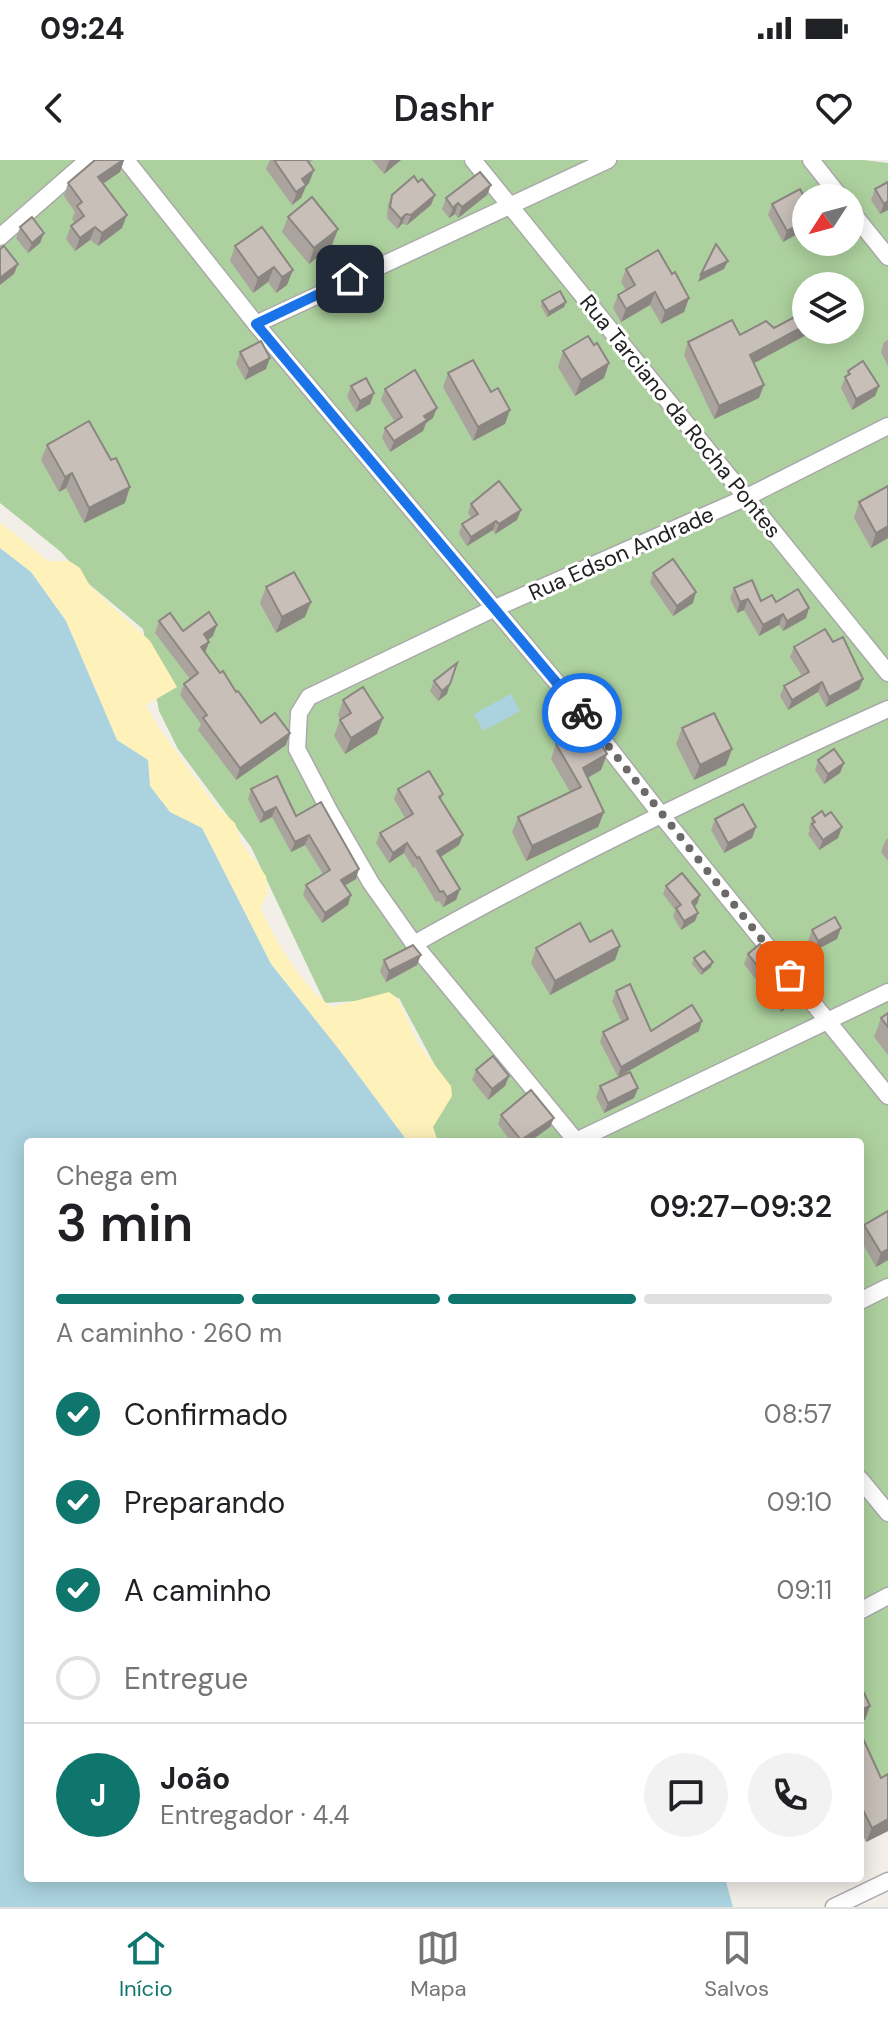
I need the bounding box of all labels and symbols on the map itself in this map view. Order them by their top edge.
north arrow [792,184,864,256]
pin [316,245,384,313]
street label: Rua Tarciano da Rocha Pontes [573,289,788,544]
street label: Rua Edson Andrade [524,500,718,607]
courier [542,673,622,753]
pin [756,941,824,1009]

